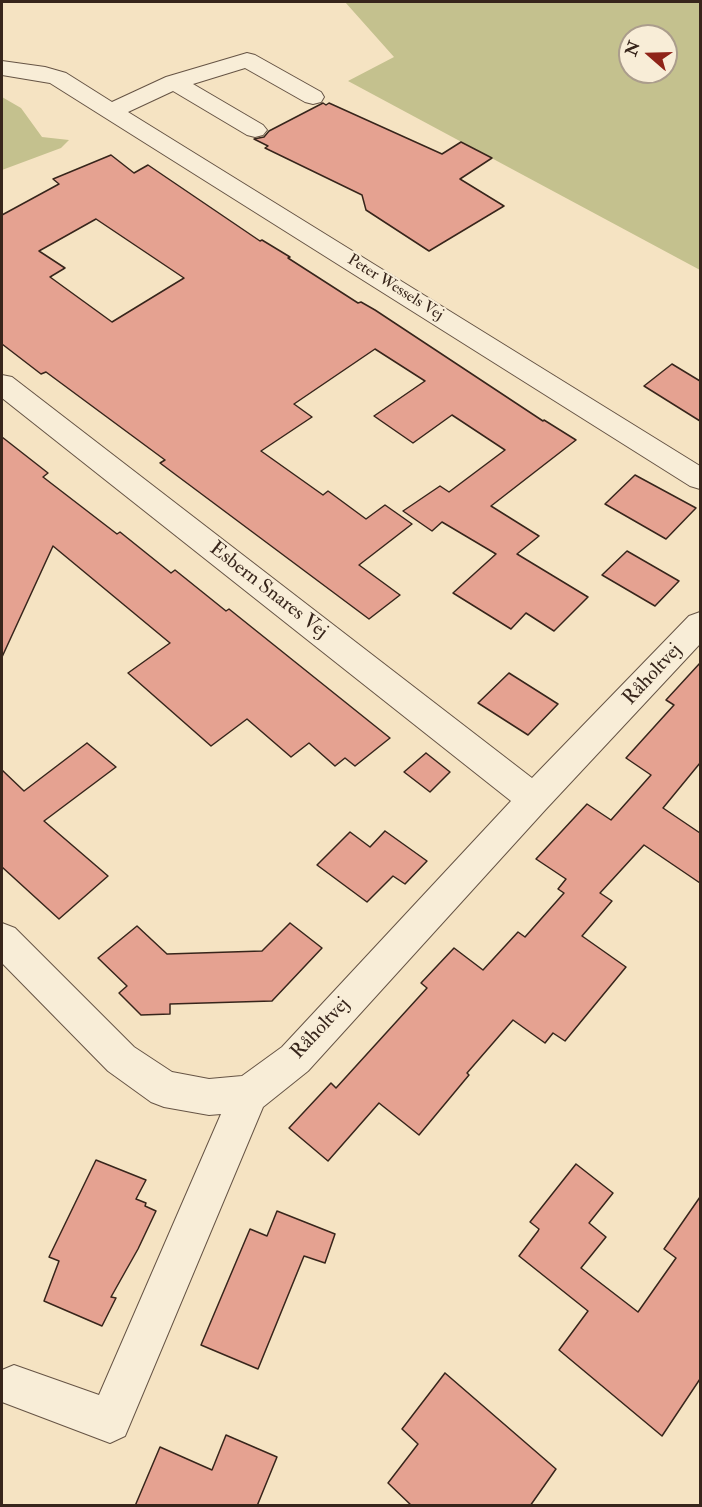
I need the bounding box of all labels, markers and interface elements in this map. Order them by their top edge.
north arrow [618,24,678,84]
text: N [621,38,645,59]
street label: Peter Wessels Vej [344,251,446,325]
street label: Esbern Snares Vej [204,537,332,645]
street label: Råholtvej [618,639,688,711]
street label: Råholtvej [286,993,356,1065]

